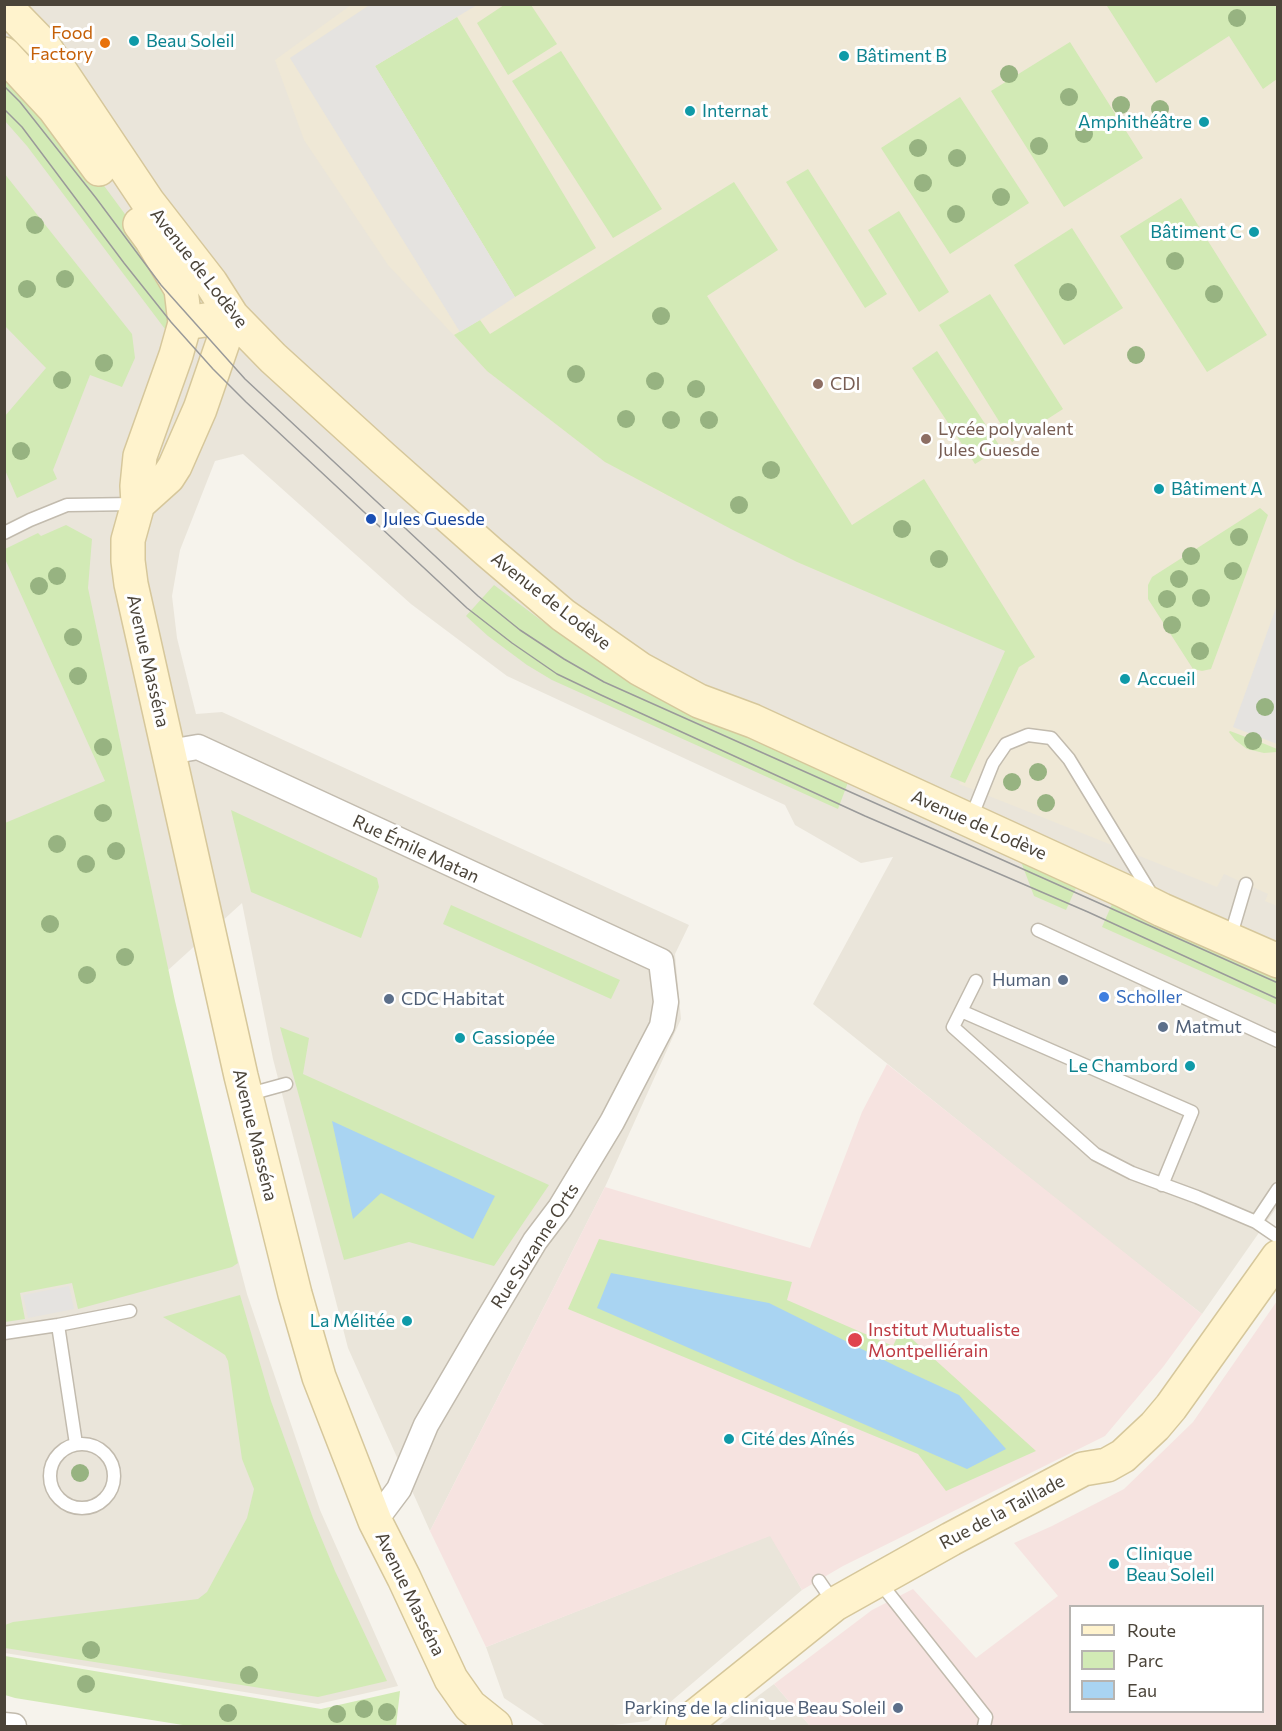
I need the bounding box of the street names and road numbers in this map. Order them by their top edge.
street label: Avenue de Lodève [146,204,252,332]
street label: Avenue de Lodève [487,548,615,654]
street label: Avenue Masséna [122,593,174,729]
street label: Avenue de Lodève [908,785,1050,865]
street label: Rue Émile Matan [349,810,483,888]
street label: Avenue Masséna [228,1067,282,1203]
street label: Rue Suzanne Orts [486,1179,584,1313]
street label: Rue de la Taillade [936,1470,1068,1554]
street label: Avenue Masséna [371,1528,449,1660]

